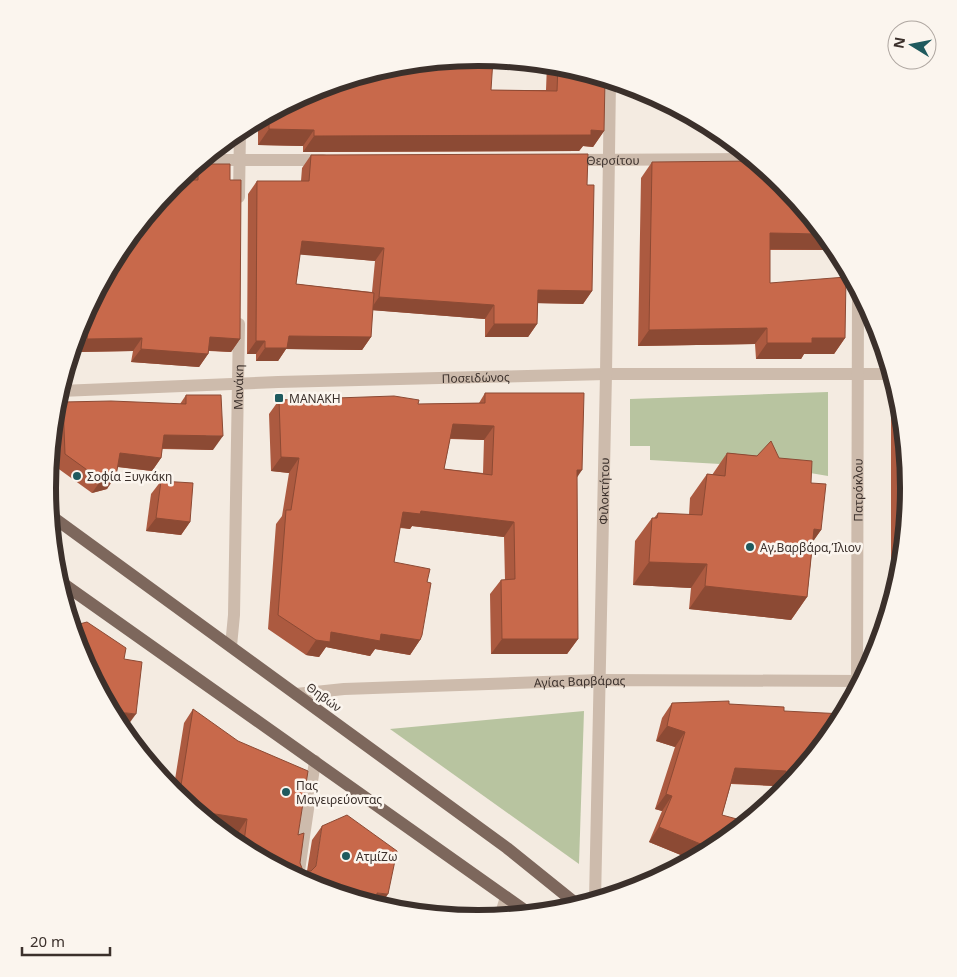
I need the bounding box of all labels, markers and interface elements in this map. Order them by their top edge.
north arrow [887,20,937,70]
text: N [888,35,909,50]
street label: Θερσίτου [586,151,640,168]
street label: Μανάκη [229,364,247,410]
street label: Ποσειδώνος [441,368,510,387]
place label: ΜΑΝΑΚΗ [289,390,341,407]
marker: ΜΑΝΑΚΗ [273,392,285,404]
street label: Φιλοκτήτου [594,457,613,525]
street label: Πατρόκλου [849,458,866,522]
place label: Σοφία Ξυγκάκη [87,468,172,485]
marker: Σοφία Ξυγκάκη [71,470,83,482]
place label: Αγ.Βαρβάρα,Ίλιον [760,539,861,556]
marker: Αγ.Βαρβάρα,Ίλιον [744,541,756,553]
street label: Αγίας Βαρβάρας [533,671,626,691]
street label: Θηβών [303,678,345,716]
place label: Πας Μαγειρεύοντας [296,777,382,808]
marker: Πας Μαγειρεύοντας [280,786,292,798]
place label: ΑτμίΖω [356,848,398,865]
marker: ΑτμίΖω [340,850,352,862]
scale bar [22,924,110,956]
text: 20 m [30,931,65,951]

